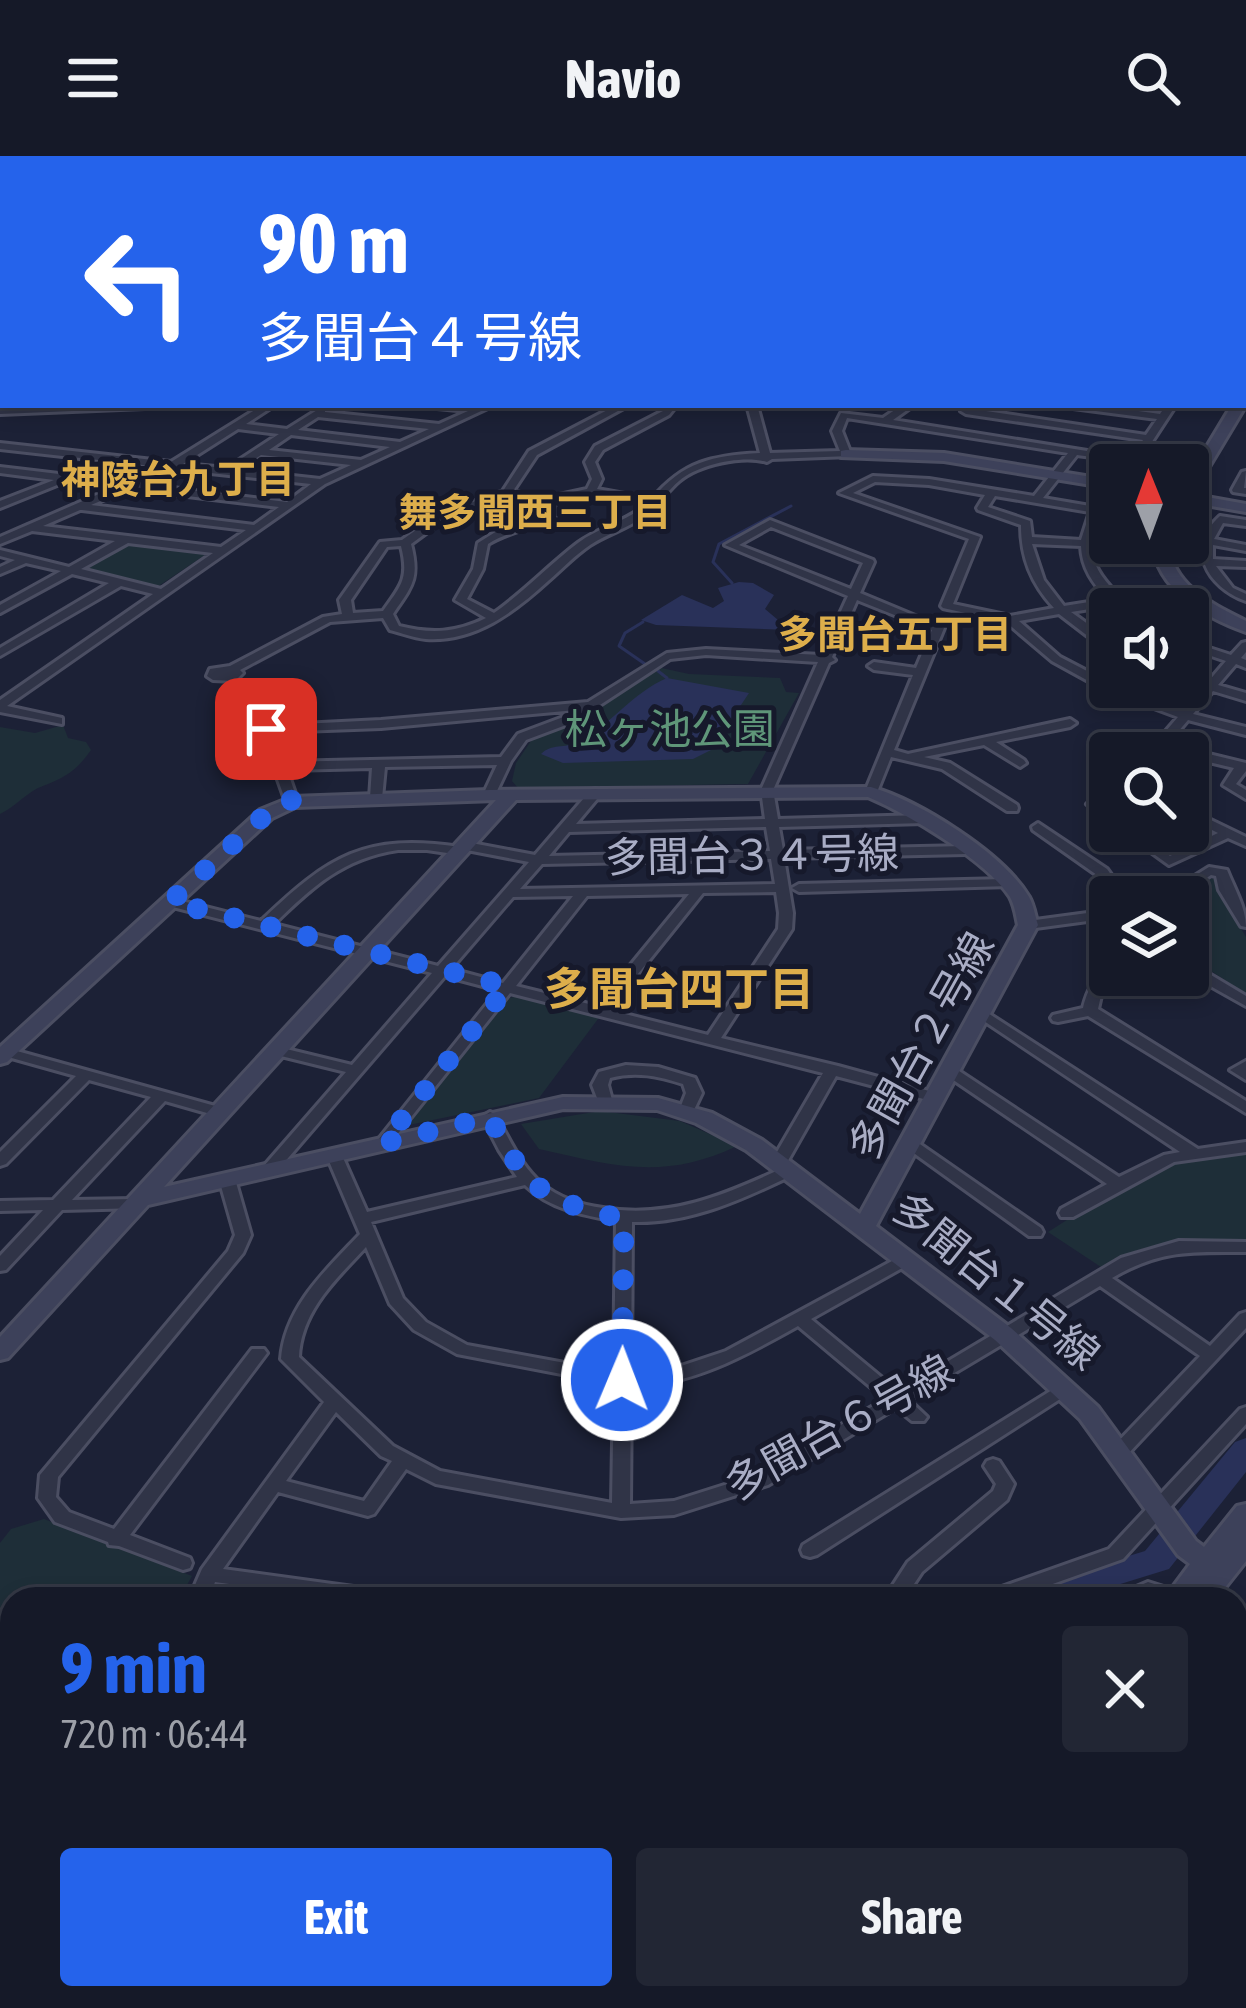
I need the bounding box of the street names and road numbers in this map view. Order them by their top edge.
street label: 多聞台３４号線 [605,828,899,882]
street label: 多聞台２号線 [839,924,1003,1168]
street label: 多聞台１号線 [883,1183,1109,1379]
street label: 多聞台６号線 [717,1345,961,1509]

